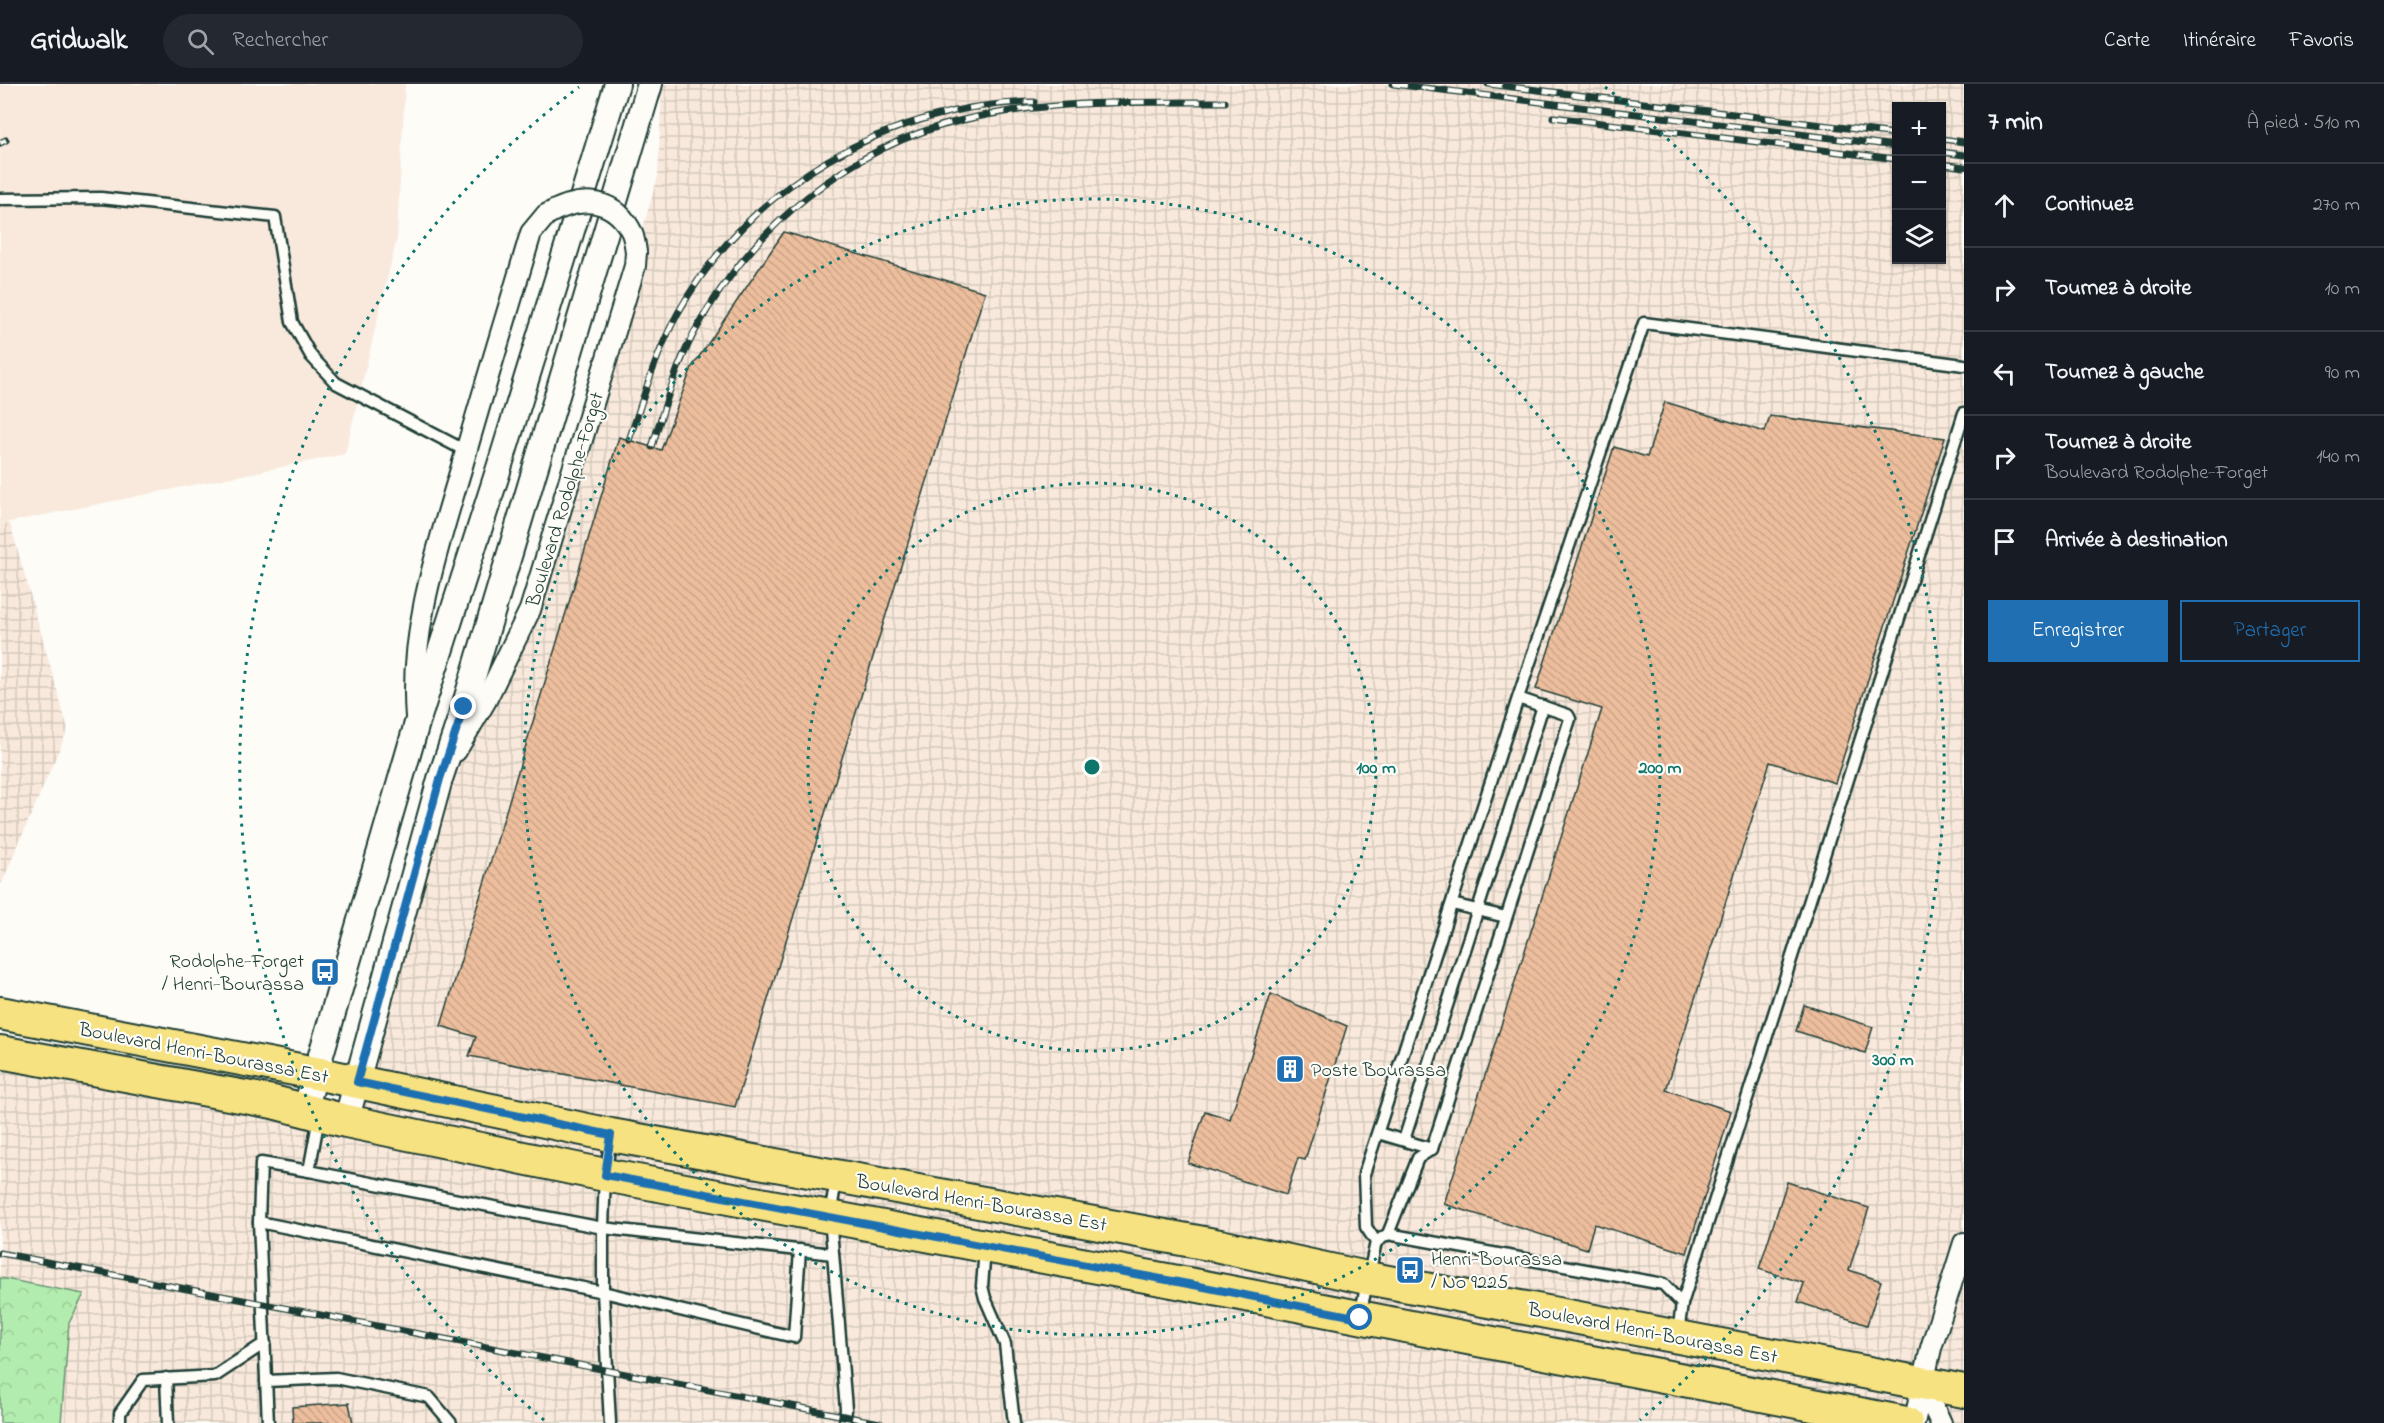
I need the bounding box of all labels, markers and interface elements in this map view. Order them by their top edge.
search box [163,14,583,68]
text: Gridwalk [30,21,127,62]
icon: search [184,25,217,58]
text: Rechercher [232,25,328,57]
text: Carte [2104,26,2150,56]
text: Itinéraire [2183,26,2256,56]
text: Favoris [2289,26,2354,56]
map controls [1892,102,1946,264]
button: + [1892,102,1946,156]
text: 7 min [1988,104,2043,142]
text: À pied · 510 m [2247,109,2360,138]
button: − [1892,156,1946,210]
icon: ahead [1988,189,2021,222]
text: Continuez [2045,189,2133,221]
text: 270 m [2313,191,2360,220]
button: layers [1892,210,1946,264]
icon: right [1988,273,2021,306]
text: Tournez à droite [2045,273,2191,305]
text: 10 m [2324,275,2360,304]
icon: left [1988,357,2021,390]
text: Tournez à gauche [2045,357,2204,389]
text: 90 m [2325,359,2360,388]
street label: Boulevard Rodolphe-Forget [520,389,614,612]
text: Tournez à droite [2045,427,2191,459]
icon: right [1988,441,2021,474]
text: 140 m [2316,443,2360,472]
text: Boulevard Rodolphe-Forget [2045,459,2268,488]
icon: arrive [1988,525,2021,558]
text: Arrivée à destination [2045,525,2228,557]
button: Enregistrer [1988,600,2168,662]
button: Partager [2180,600,2360,662]
route end [450,693,476,719]
text: 100 m [1356,756,1396,782]
text: 200 m [1638,756,1682,782]
centre of rings [1082,757,1102,777]
place label: Rodolphe-Forget / Henri-Bourassa [162,948,304,1000]
bus stop icon: Rodolphe-Forget / Henri-Bourassa [309,956,341,988]
street label: Boulevard Henri-Bourassa Est [75,1016,331,1093]
text: 300 m [1871,1048,1914,1074]
building icon: Poste Bourassa [1274,1053,1306,1085]
place label: Poste Bourassa [1311,1057,1446,1086]
street label: Boulevard Henri-Bourassa Est [853,1168,1109,1241]
place label: Henri-Bourassa / No 9225 [1431,1246,1562,1298]
bus stop icon: Henri-Bourassa / No 9225 [1394,1254,1426,1286]
street label: Boulevard Henri-Bourassa Est [1524,1296,1780,1373]
route start [1346,1304,1372,1330]

